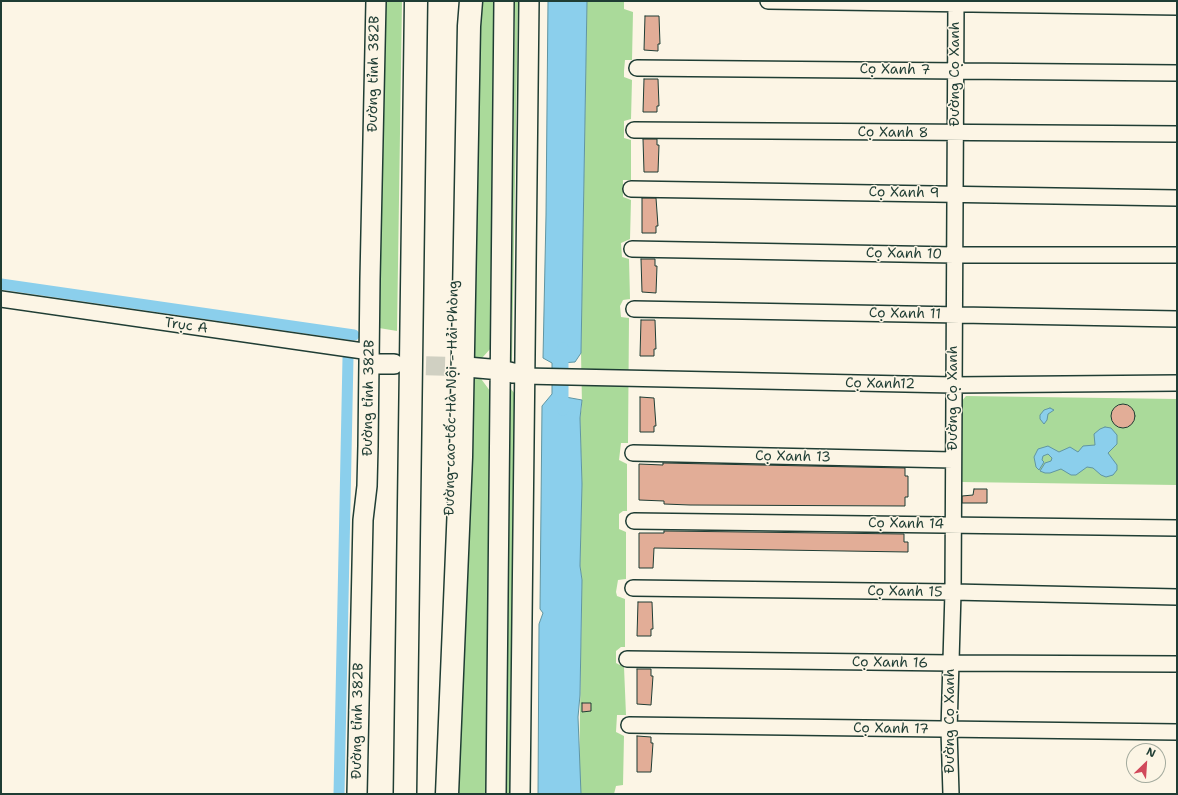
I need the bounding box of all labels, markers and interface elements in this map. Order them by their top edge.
street label: Đường tỉnh 382B [365,16,383,132]
street label: Đường Cọ Xanh [947,22,963,126]
street label: Cọ Xanh 7 [859,61,931,79]
street label: Cọ Xanh 8 [857,124,929,142]
street label: Cọ Xanh 9 [868,184,940,202]
street label: Cọ Xanh 10 [866,245,942,263]
street label: Đường cao tốc Hà Nội - Hải Phòng [442,280,462,516]
street label: Cọ Xanh 11 [869,305,941,323]
street label: Trục A [163,315,209,337]
street label: Đường tỉnh 382B [360,340,378,456]
street label: Đường Cọ Xanh [945,346,961,450]
street label: Cọ Xanh12 [845,375,915,393]
street label: Cọ Xanh 13 [755,448,831,466]
street label: Cọ Xanh 14 [868,515,944,533]
street label: Cọ Xanh 15 [867,583,943,601]
street label: Cọ Xanh 16 [852,654,928,672]
street label: Đường tỉnh 382B [349,663,367,779]
street label: Đường Cọ Xanh [942,669,958,773]
street label: Cọ Xanh 17 [853,720,929,738]
north arrow [1126,743,1166,783]
text: N [1144,744,1158,761]

